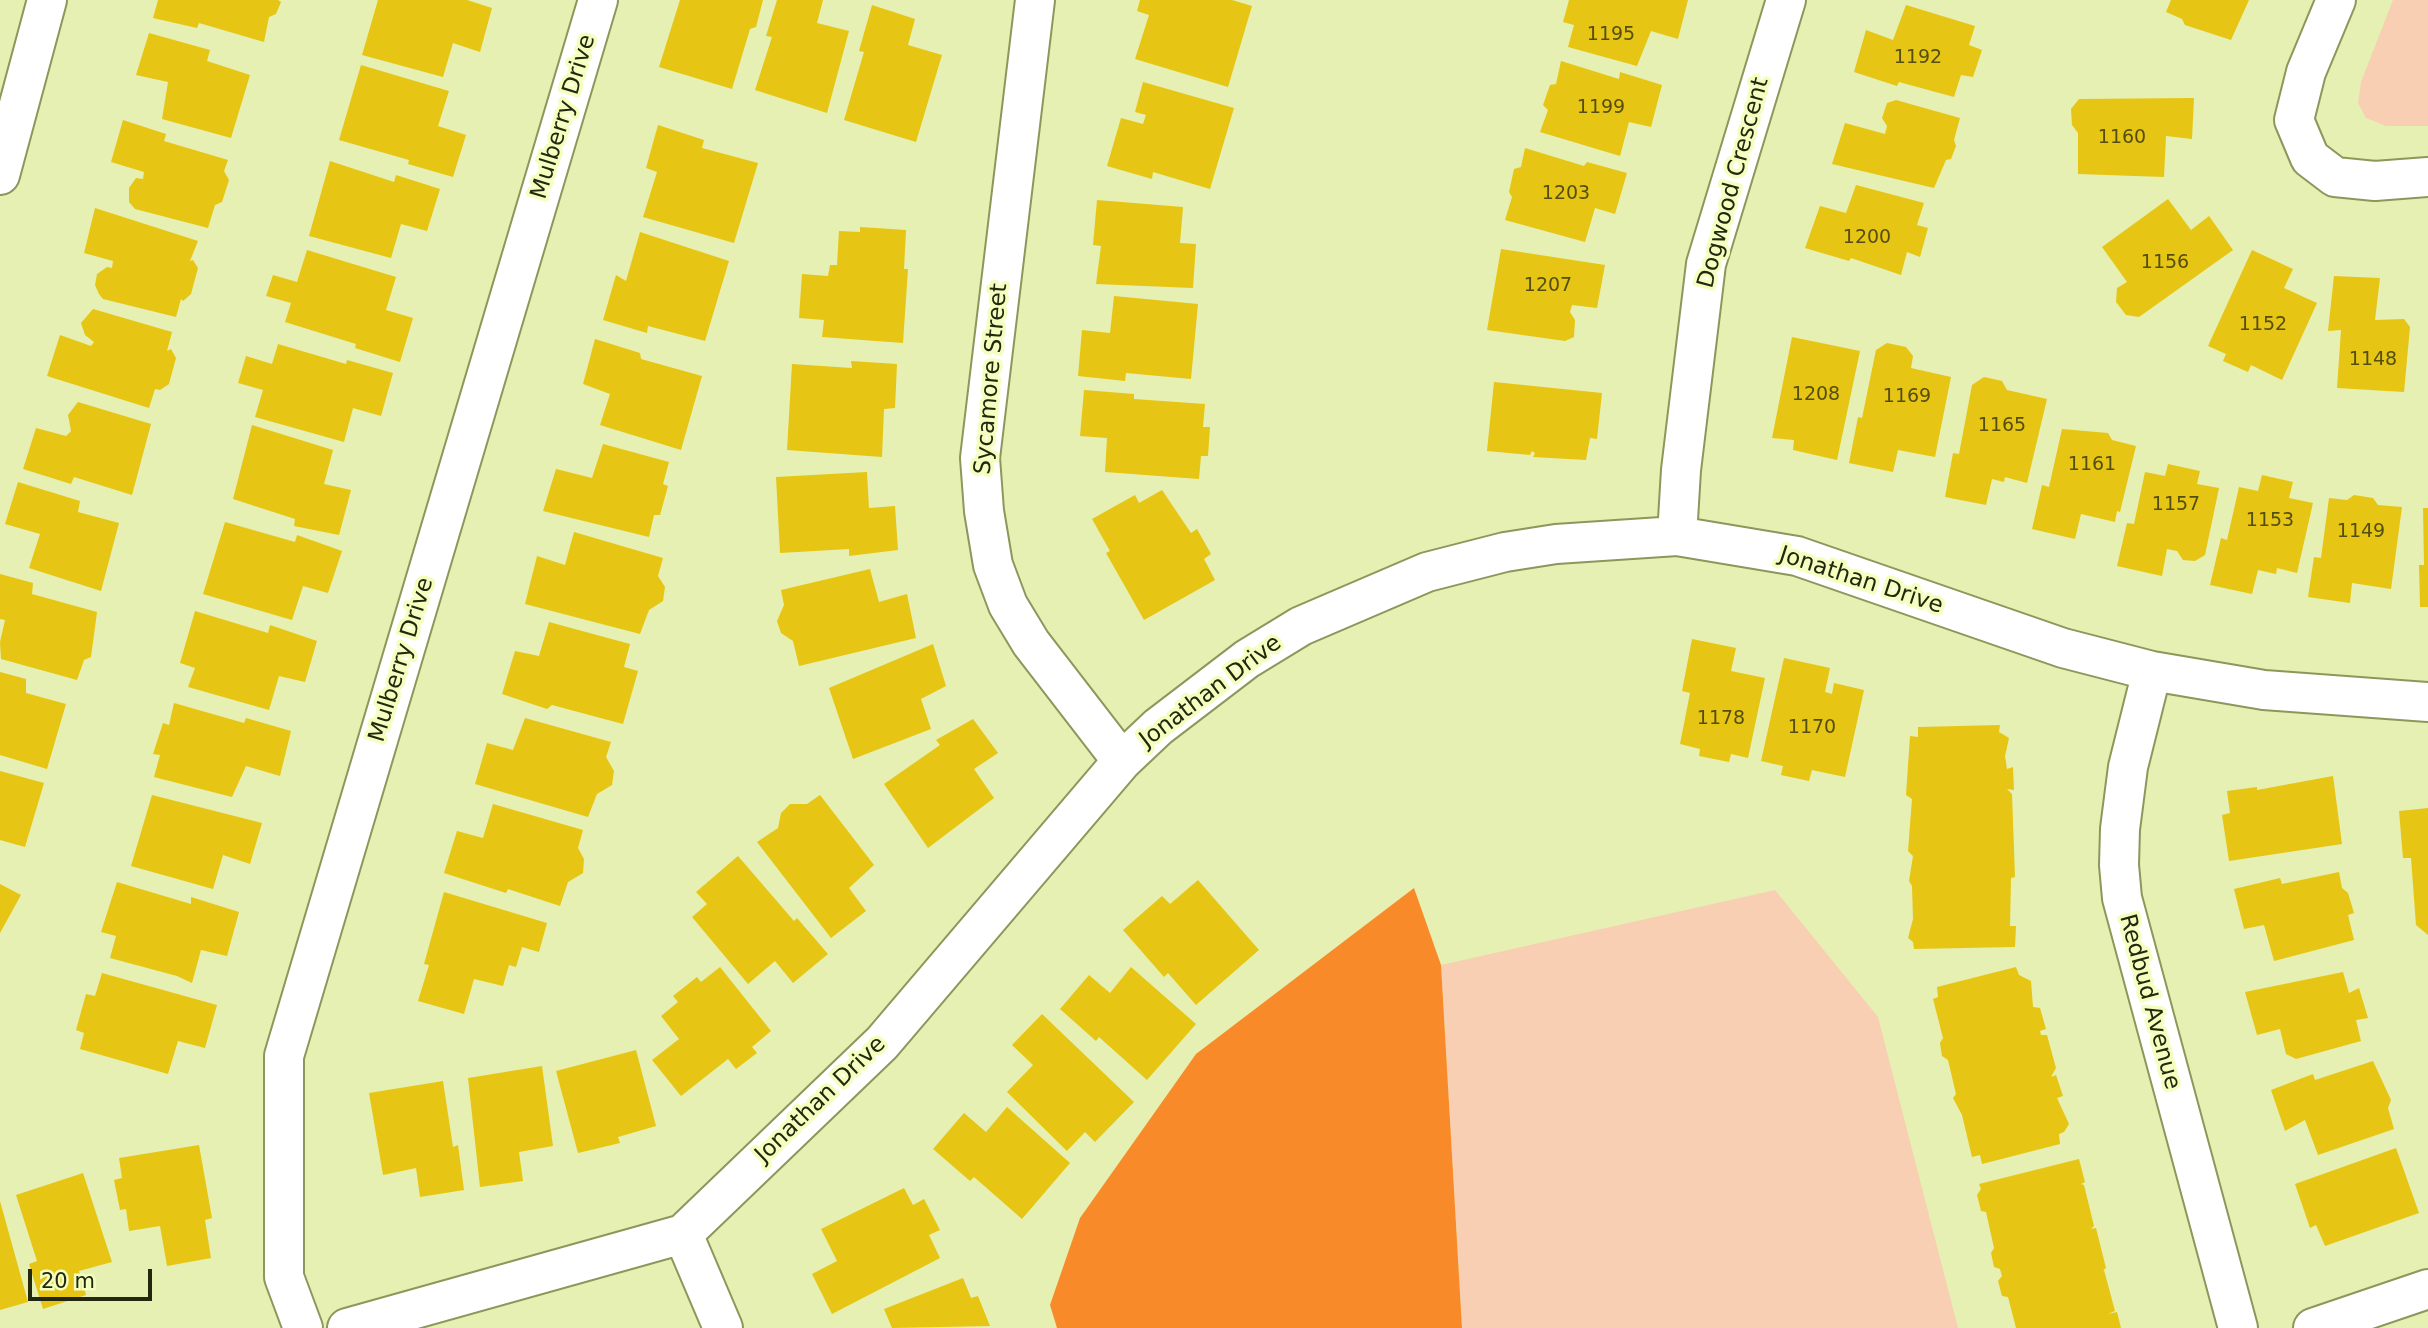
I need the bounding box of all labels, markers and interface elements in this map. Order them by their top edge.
house number: 1195 [1587,24,1635,46]
street label: Mulberry Drive [526,32,602,202]
house number: 1192 [1894,47,1942,69]
street label: Dogwood Crescent [1693,75,1775,291]
house number: 1199 [1577,97,1625,119]
house number: 1160 [2098,127,2146,149]
house number: 1203 [1542,183,1590,205]
house number: 1200 [1843,227,1891,249]
house number: 1156 [2141,252,2189,274]
house number: 1207 [1524,275,1572,297]
street label: Sycamore Street [970,282,1014,476]
house number: 1152 [2239,314,2287,336]
house number: 1148 [2349,349,2397,371]
house number: 1208 [1792,384,1840,406]
house number: 1169 [1883,386,1931,408]
house number: 1165 [1978,415,2026,437]
house number: 1161 [2068,454,2116,476]
house number: 1157 [2152,494,2200,516]
house number: 1153 [2246,510,2294,532]
house number: 1149 [2337,521,2385,543]
street label: Jonathan Drive [1776,542,1946,620]
street label: Mulberry Drive [364,575,440,745]
street label: Jonathan Drive [1135,630,1287,754]
house number: 1178 [1697,708,1745,730]
house number: 1170 [1788,717,1836,739]
street label: Redbud Avenue [2112,911,2186,1093]
street label: Jonathan Drive [750,1031,892,1169]
scale bar [32,1254,156,1298]
text: 20 m [41,1269,95,1293]

